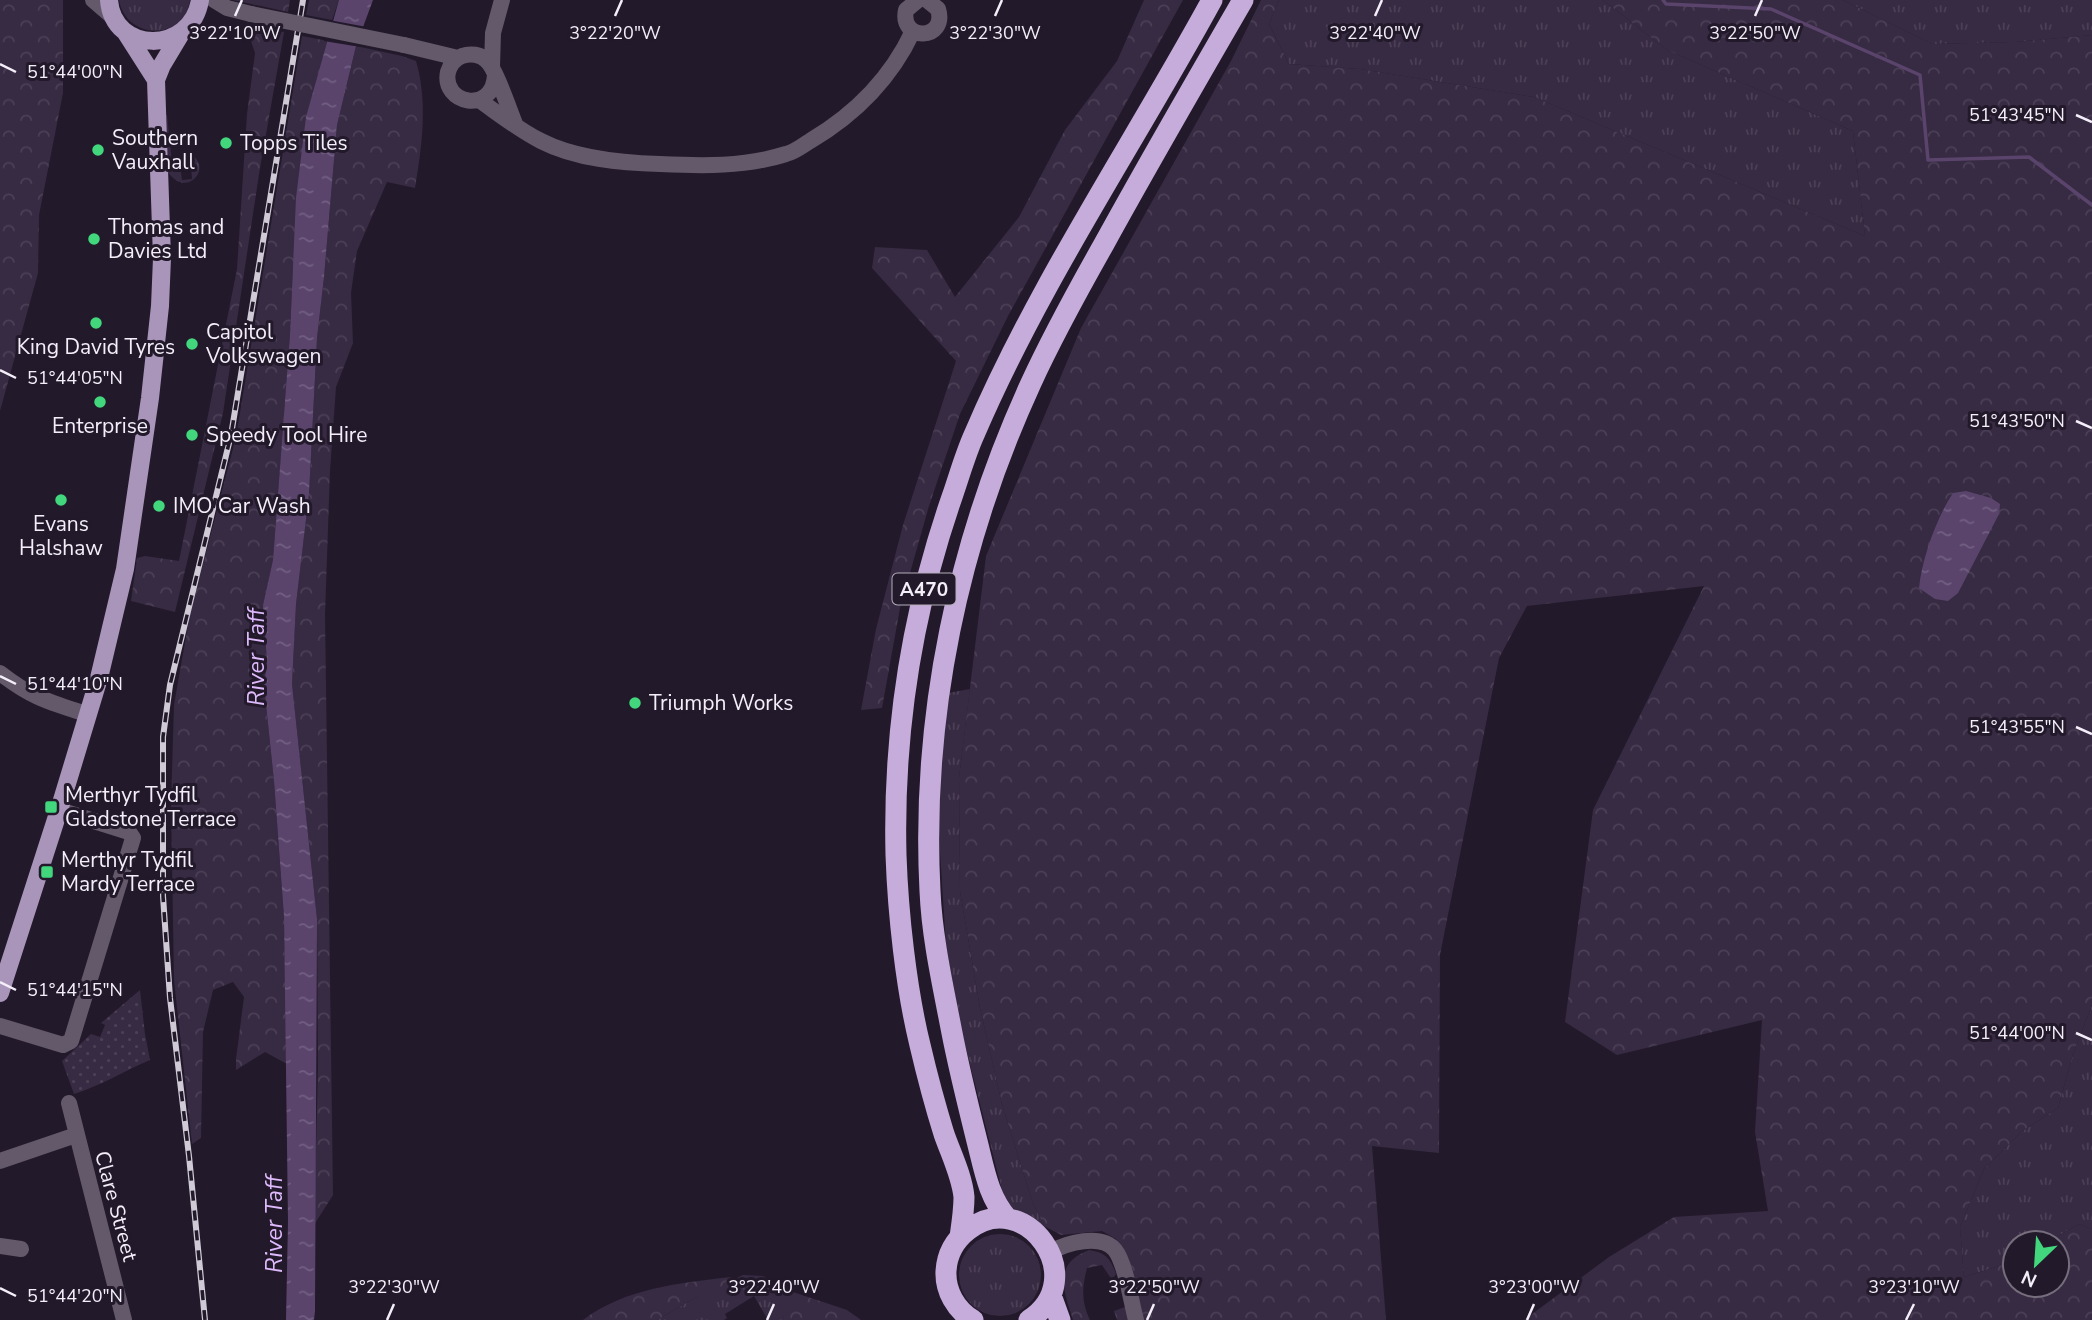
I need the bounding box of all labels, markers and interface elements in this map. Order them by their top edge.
text: 3°22'10"W [189,21,281,45]
text: 3°22'20"W [569,21,661,45]
text: 3°22'30"W [949,21,1041,45]
text: 3°22'40"W [1329,21,1421,45]
text: 3°22'50"W [1709,21,1801,45]
text: 51°44'00"N [27,60,123,84]
text: 51°43'45"N [1969,103,2065,127]
place label: Southern Vauxhall [111,124,198,176]
place label: Topps Tiles [240,129,348,157]
marker: Topps Tiles [218,135,234,151]
marker: Southern Vauxhall [90,142,106,158]
place label: Thomas and Davies Ltd [108,213,224,265]
marker: Thomas and Davies Ltd [86,231,102,247]
marker: King David Tyres [88,315,104,331]
place label: Capitol Volkswagen [205,318,321,370]
place label: King David Tyres [17,333,175,361]
marker: Capitol Volkswagen [184,336,200,352]
text: 51°44'05"N [27,366,123,390]
marker: Enterprise [92,394,108,410]
text: 51°43'50"N [1969,409,2065,433]
place label: Enterprise [52,412,148,440]
place label: Speedy Tool Hire [206,421,367,449]
marker: Speedy Tool Hire [184,427,200,443]
marker: Evans Halshaw [53,492,69,508]
place label: IMO Car Wash [173,492,311,520]
marker: IMO Car Wash [151,498,167,514]
place label: Evans Halshaw [19,510,103,562]
road number: A470 [892,574,956,604]
water label: River Taff [241,606,272,706]
text: 51°44'10"N [27,672,123,696]
place label: Triumph Works [649,689,793,717]
marker: Triumph Works [627,695,643,711]
text: 51°43'55"N [1969,715,2065,739]
place label: Merthyr Tydfil Gladstone Terrace [65,781,236,833]
marker: Merthyr Tydfil Gladstone Terrace [43,799,59,815]
place label: Merthyr Tydfil Mardy Terrace [61,846,195,898]
marker: Merthyr Tydfil Mardy Terrace [39,864,55,880]
text: 51°44'15"N [27,978,123,1002]
text: 51°44'00"N [1969,1021,2065,1045]
street label: Clare Street [88,1148,144,1265]
water label: River Taff [259,1173,290,1273]
north arrow [2001,1229,2071,1299]
text: N [2017,1264,2041,1293]
text: 3°22'30"W [348,1275,440,1299]
text: 3°22'40"W [728,1275,820,1299]
text: 3°22'50"W [1108,1275,1200,1299]
text: 3°23'00"W [1488,1275,1580,1299]
text: 3°23'10"W [1868,1275,1960,1299]
text: 51°44'20"N [27,1284,123,1308]

